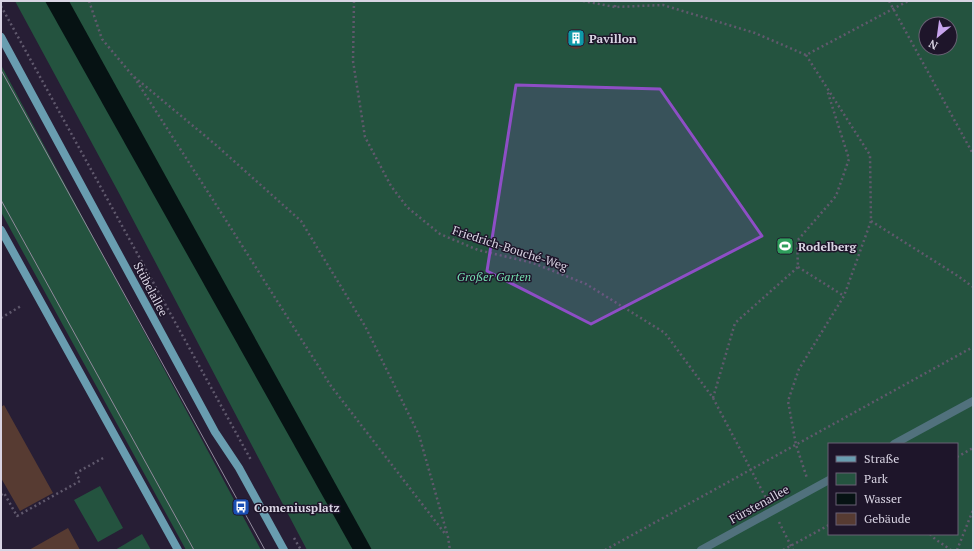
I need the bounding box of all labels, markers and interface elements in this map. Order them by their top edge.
north arrow [918,16,958,56]
building icon: Pavillon [566,28,586,48]
place label: Pavillon [589,31,637,46]
text: N [926,36,940,53]
street label: Friedrich-Bouché-Weg [450,222,570,274]
sports icon: Rodelberg [775,236,795,256]
place label: Rodelberg [798,239,856,254]
street label: Stübelallee [130,259,172,319]
park label: Großer Garten [457,269,531,284]
legend [828,443,958,535]
text: Straße [864,451,899,466]
text: Park [864,471,889,486]
street label: Fürstenallee [726,481,792,527]
text: Wasser [864,491,902,506]
bus stop icon: Comeniusplatz [231,497,251,517]
place label: Comeniusplatz [254,500,340,515]
text: Gebäude [864,511,910,526]

